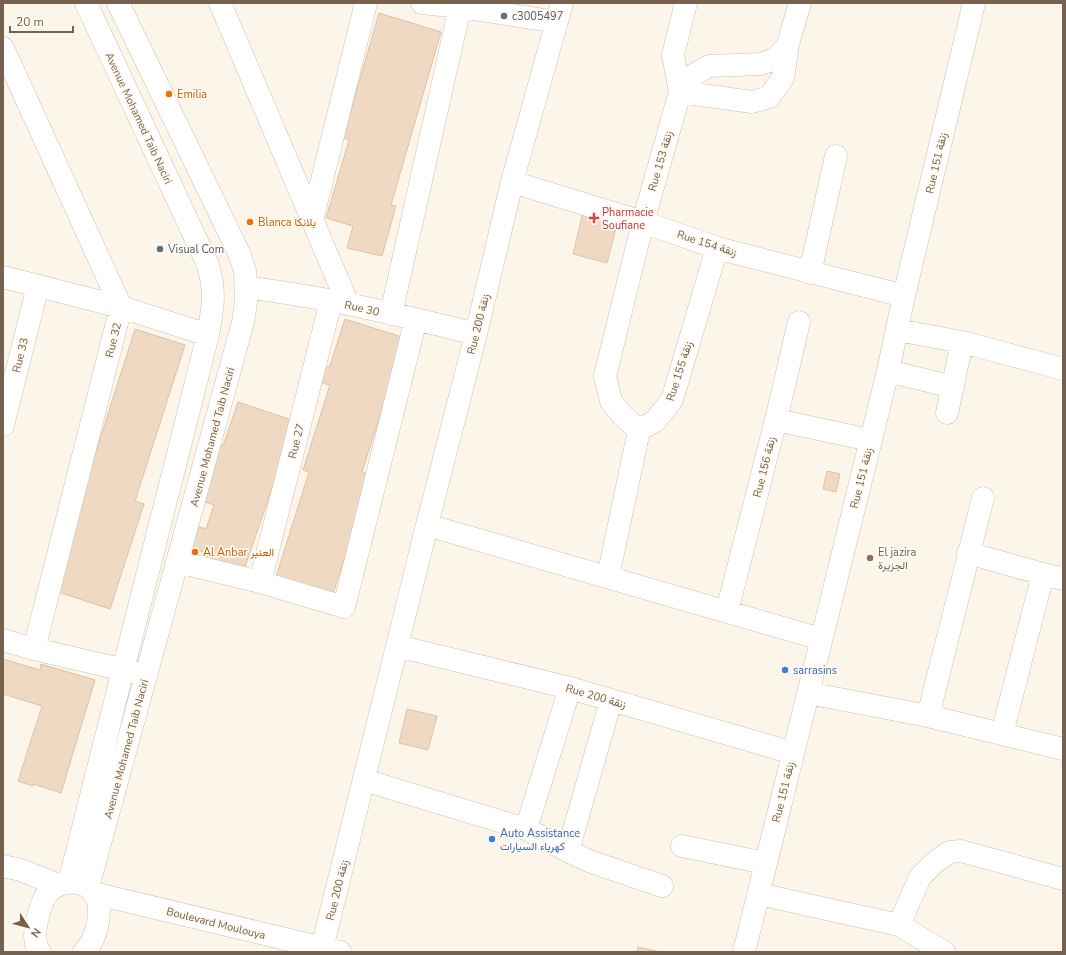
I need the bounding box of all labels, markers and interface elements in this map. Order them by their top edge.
scale bar [10,8,73,34]
place label: c3005497 [512,9,563,24]
marker: c3005497 [499,11,509,21]
text: 20 m [16,14,44,30]
street label: Avenue Mohamed Taib Naciri [101,50,176,187]
place label: Emilia [177,87,207,102]
marker: Emilia [164,89,174,99]
street label: Rue 153 زنقة [645,129,676,193]
street label: Rue 151 زنقة [922,131,951,195]
place label: Pharmacie Soufiane [602,205,654,233]
marker: Pharmacie Soufiane [589,213,599,223]
place label: Blanca بلانكا [258,215,316,230]
marker: Blanca بلانكا [245,217,255,227]
street label: Rue 154 زنقة [675,227,739,260]
place label: Visual Com [167,242,224,257]
marker: Visual Com [155,244,165,254]
street label: Rue 200 زنقة [464,292,493,356]
street label: Rue 30 [343,297,381,320]
street label: Rue 32 [102,321,125,359]
street label: Rue 33 [9,336,32,374]
street label: Rue 155 زنقة [663,339,696,403]
street label: Avenue Mohamed Taib Naciri [187,366,238,509]
street label: Rue 27 [285,422,308,460]
street label: Rue 156 زنقة [750,435,779,499]
street label: Rue 151 زنقة [847,446,876,510]
place label: Al Anbar العنبر [203,545,274,560]
place label: El jazira الجزيرة [878,545,916,573]
marker: Al Anbar العنبر [190,547,200,557]
marker: El jazira الجزيرة [865,553,875,563]
place label: sarrasins [793,663,837,678]
marker: sarrasins [780,665,790,675]
street label: Avenue Mohamed Taib Naciri [101,678,152,821]
street label: Rue 200 زنقة [564,681,628,712]
street label: Rue 151 زنقة [769,760,798,824]
place label: Auto Assistance كهرباء السيارات [500,826,580,854]
marker: Auto Assistance كهرباء السيارات [487,834,497,844]
street label: Rue 200 زنقة [323,858,352,922]
street label: Boulevard Moulouya [165,904,267,943]
north arrow [8,907,48,947]
text: N [27,925,44,940]

